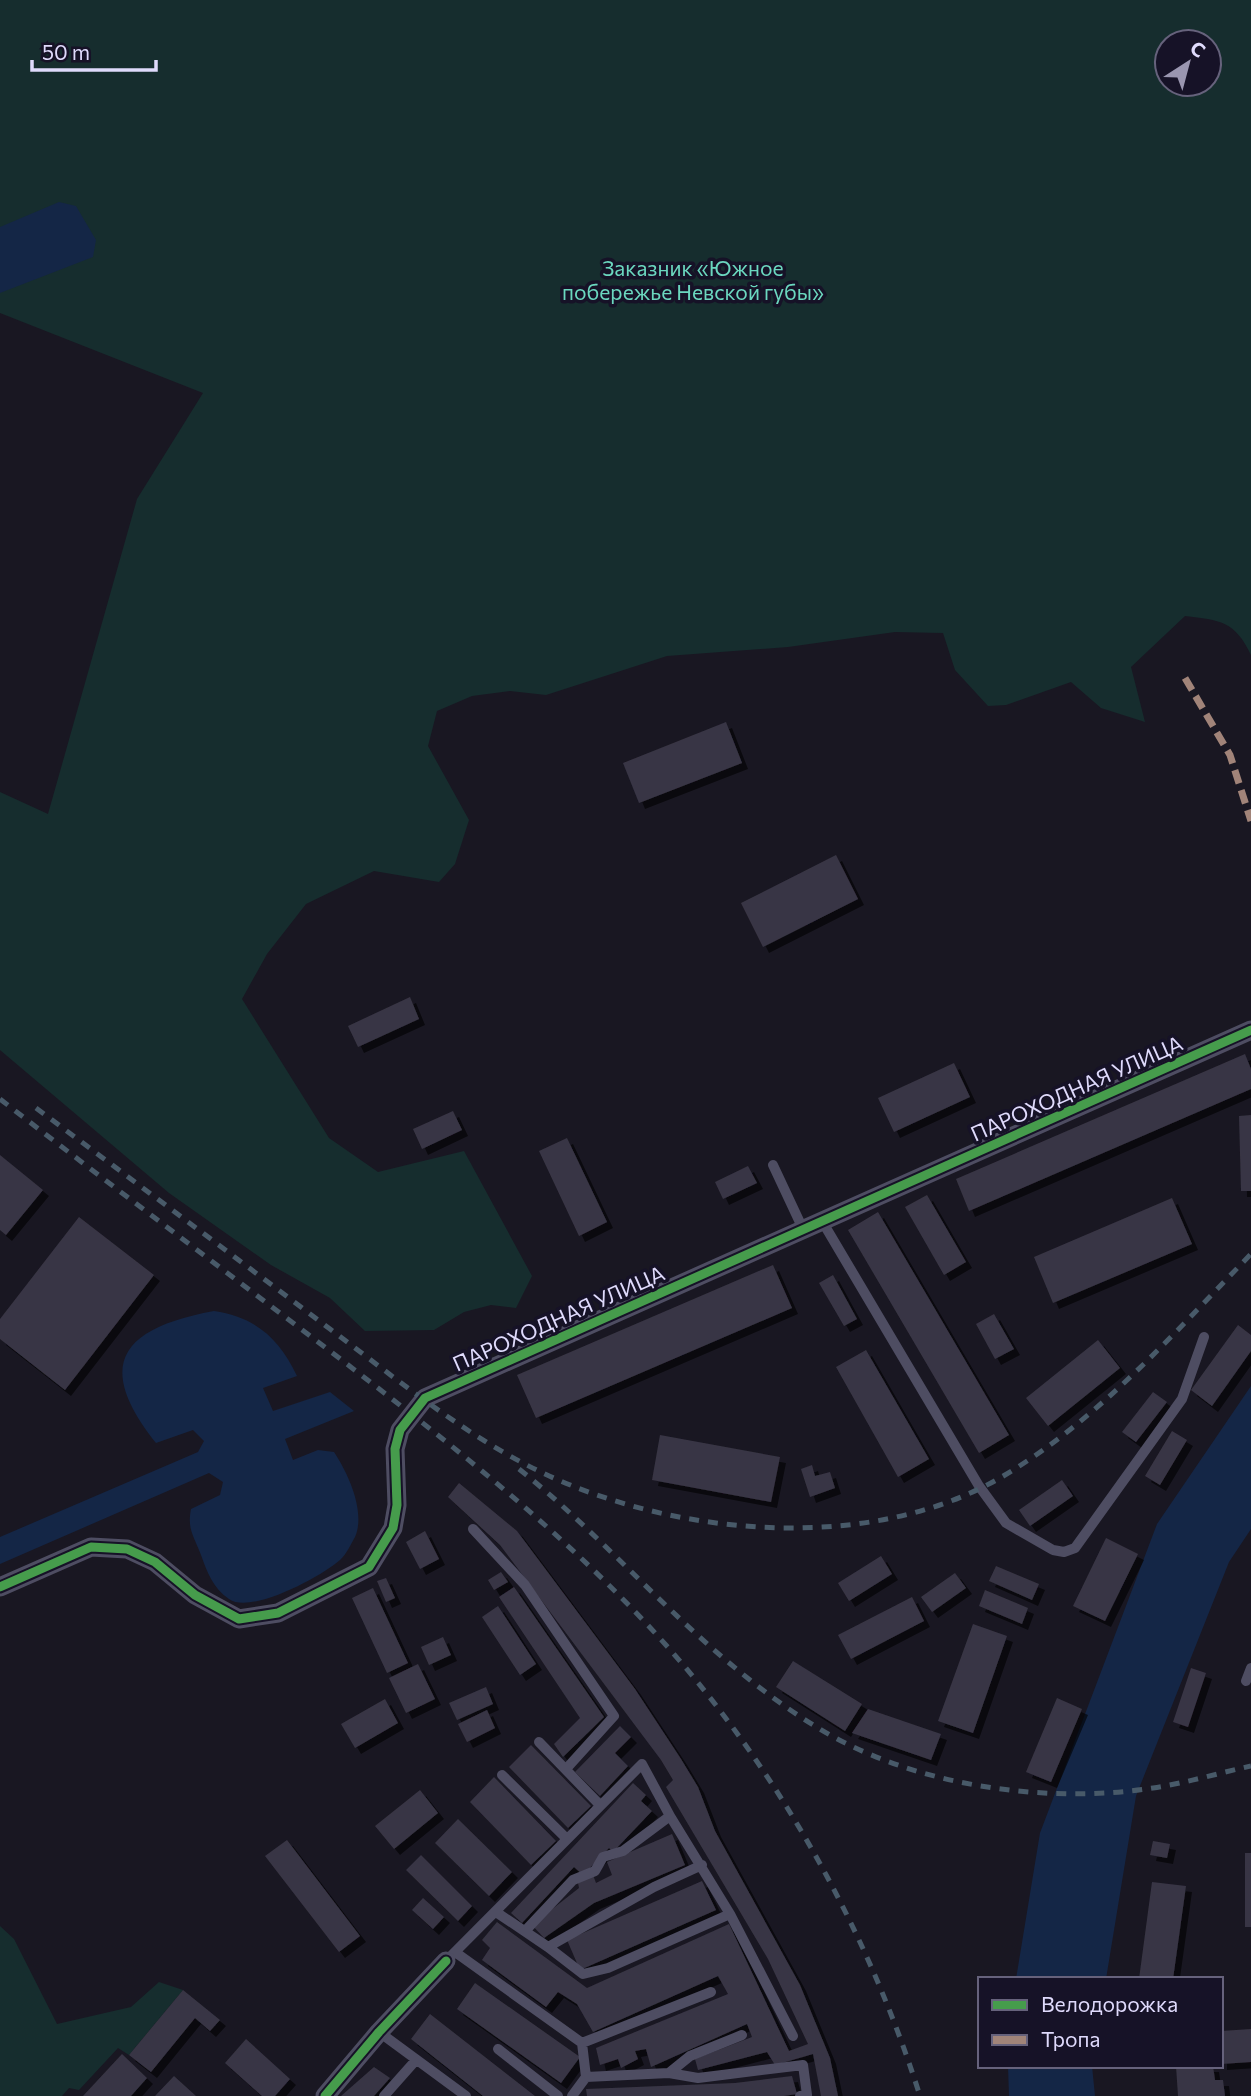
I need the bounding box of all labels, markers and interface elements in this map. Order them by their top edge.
scale bar [32,28,156,72]
north arrow [1153,28,1223,98]
text: С [1186,36,1210,62]
text: 50 m [42,39,90,64]
park label: Заказник «Южное побережье Невской губы» [562,255,824,304]
street label: ПАРОХОДНАЯ УЛИЦА [967,1030,1186,1146]
street label: ПАРОХОДНАЯ УЛИЦА [449,1260,668,1376]
legend [978,1977,1223,2068]
text: Велодорожка [1041,1991,1178,2016]
text: Тропа [1041,2026,1100,2051]

